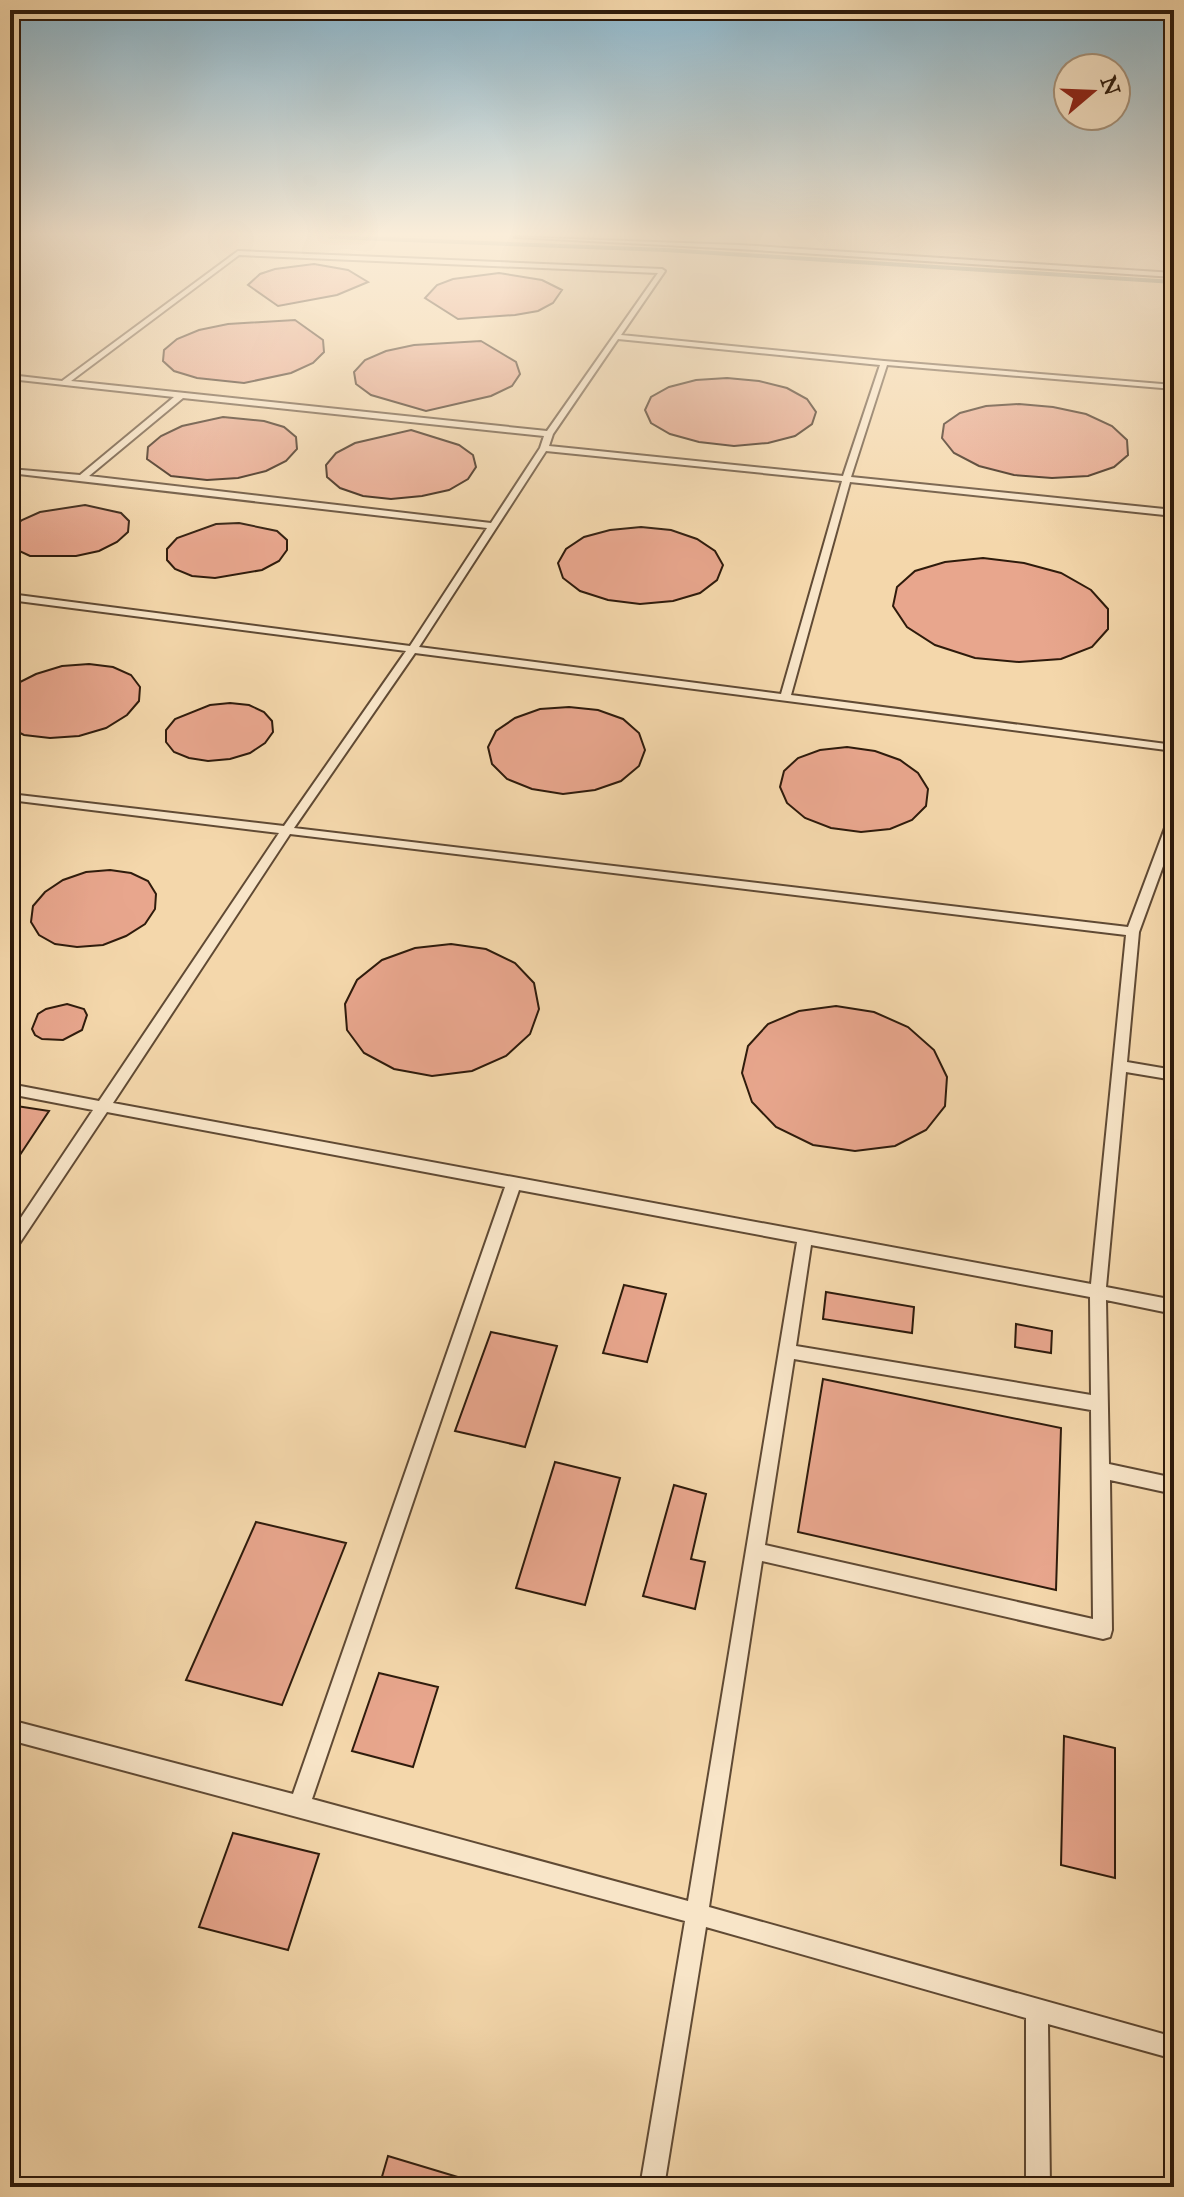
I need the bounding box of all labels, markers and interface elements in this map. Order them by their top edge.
north arrow [1052,52,1132,132]
text: N [1095,72,1126,99]

